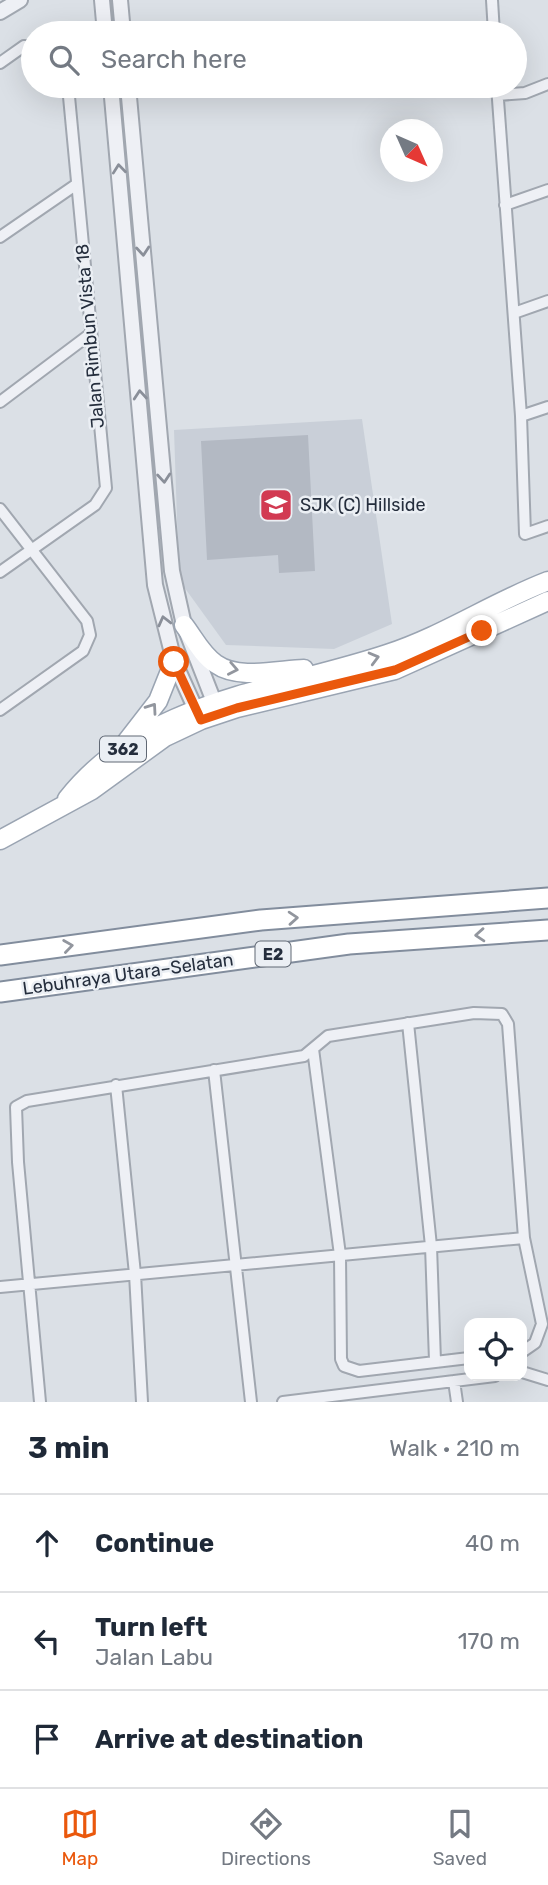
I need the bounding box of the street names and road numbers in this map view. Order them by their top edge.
street label: Jalan Rimbun Vista 18 [71,243,109,429]
road number: 362 [100,736,146,762]
road number: E2 [256,942,290,966]
street label: Lebuhraya Utara–Selatan [21,948,235,1000]

